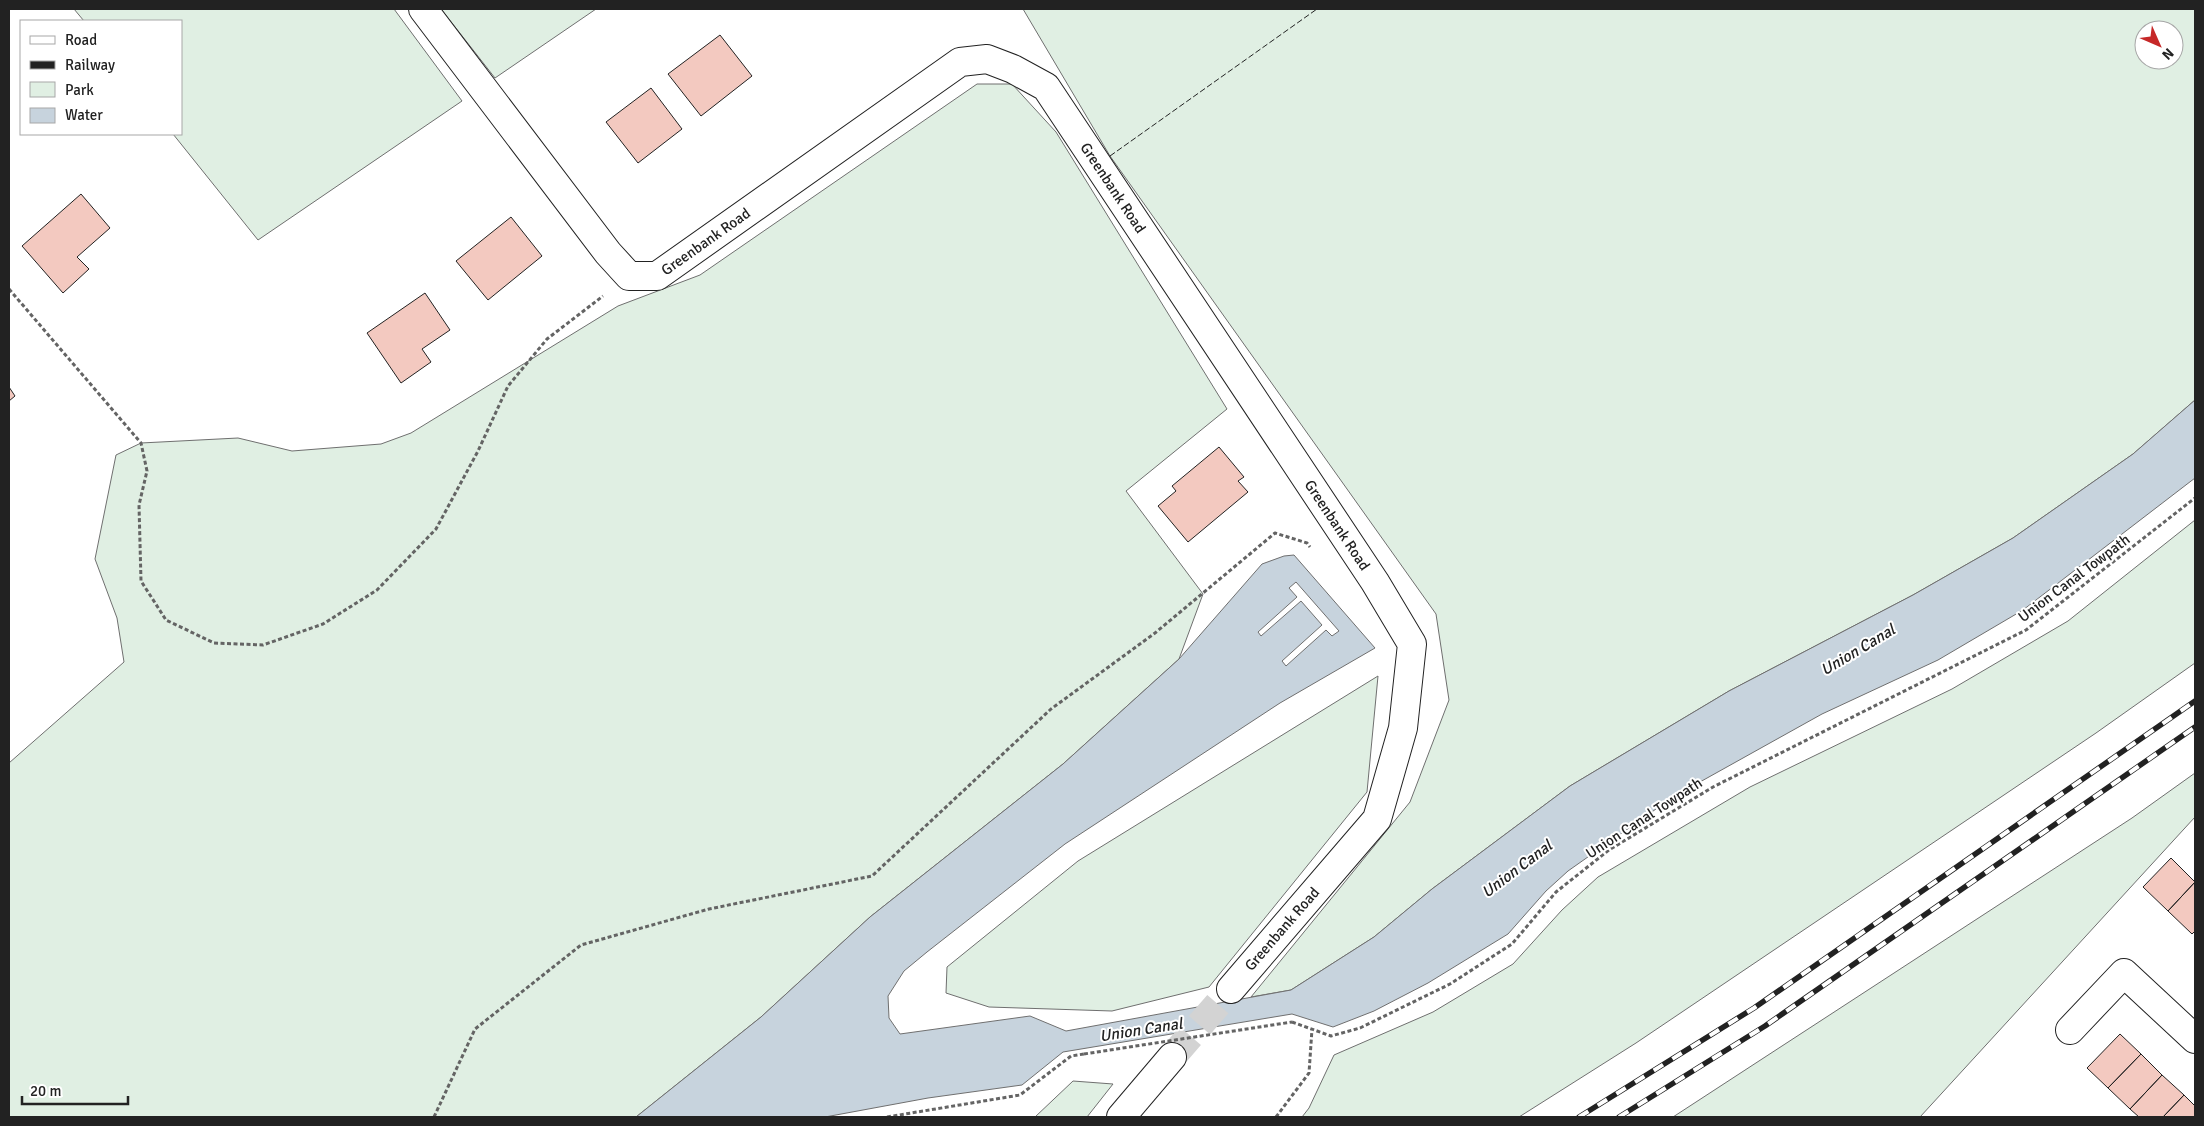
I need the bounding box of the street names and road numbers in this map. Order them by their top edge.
street label: Greenbank Road [1077,139,1150,237]
street label: Greenbank Road [658,204,754,279]
street label: Greenbank Road [1301,477,1374,574]
street label: Union Canal Towpath [2015,530,2133,626]
street label: Union Canal Towpath [1582,774,1706,862]
street label: Greenbank Road [1241,884,1323,974]

